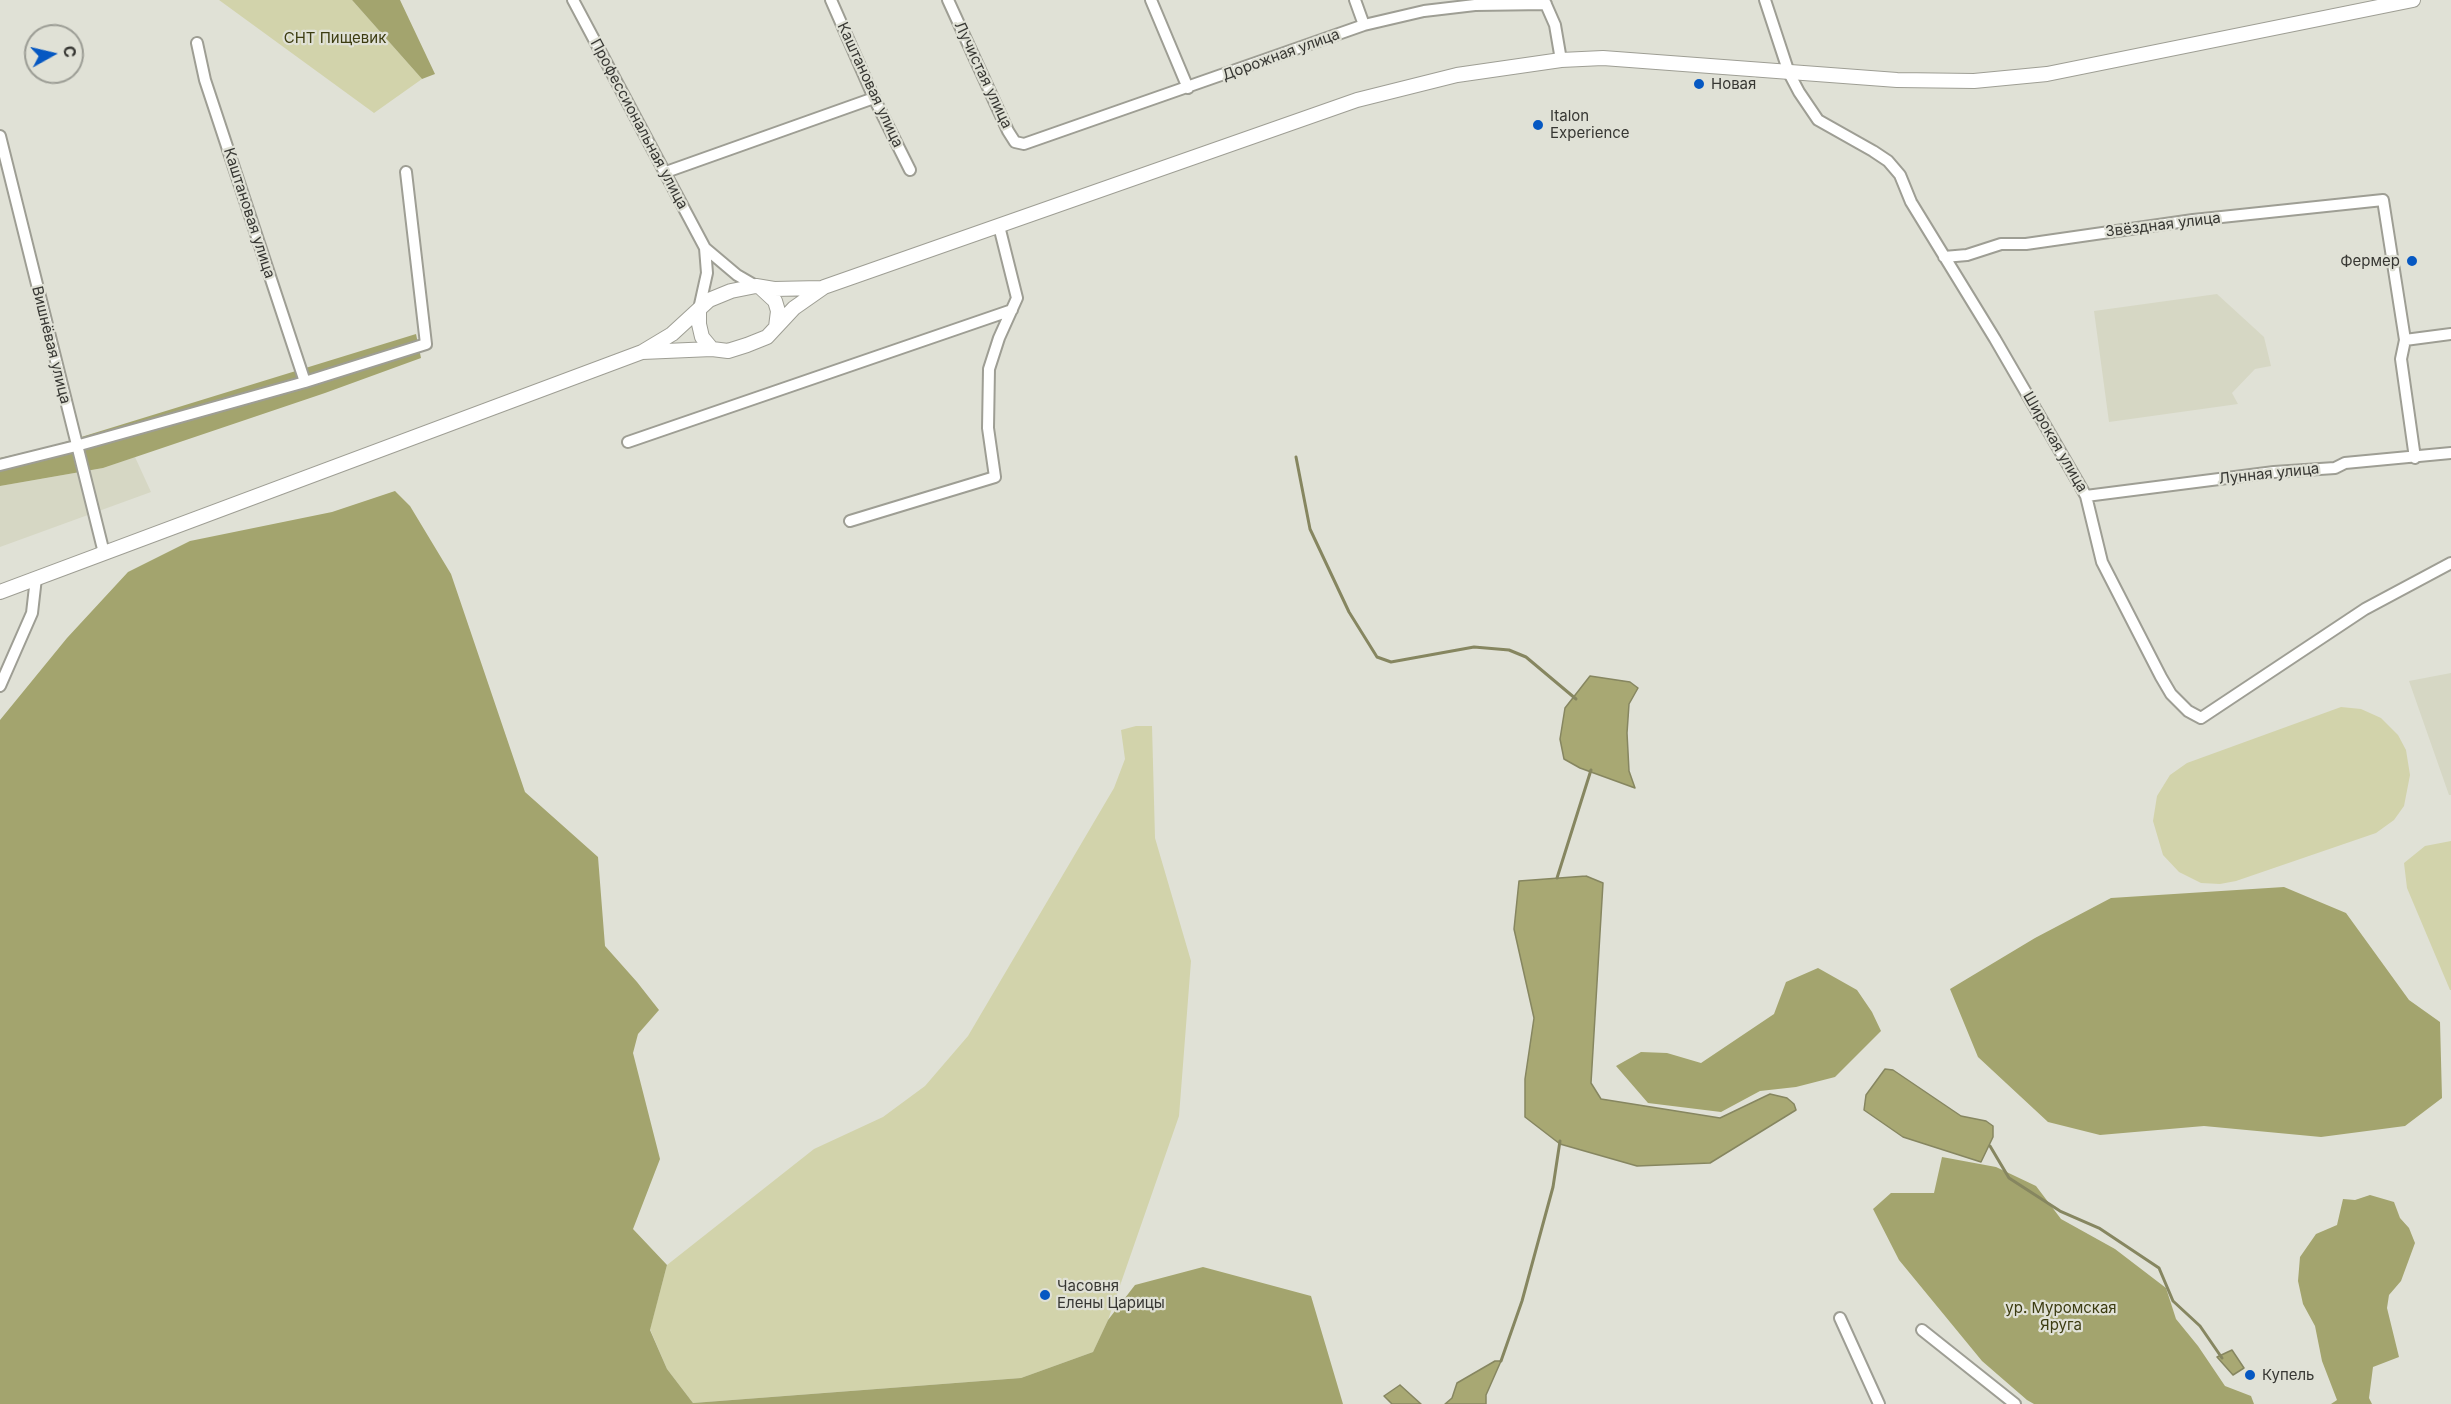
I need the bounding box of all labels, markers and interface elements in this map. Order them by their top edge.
street label: Лучистая улица [950,18,1016,132]
street label: Каштановая улица [833,19,907,151]
north arrow [24,24,84,84]
street label: Дорожная улица [1220,25,1342,85]
park label: СНТ Пищевик [284,29,386,47]
street label: Профессиональная улица [586,36,692,212]
text: С [59,45,81,59]
place label: Новая [1711,75,1756,93]
marker: Новая [1692,77,1706,91]
place label: Italon Experience [1550,107,1630,142]
marker: Italon Experience [1531,118,1545,132]
street label: Каштановая улица [219,145,279,281]
street label: Звёздная улица [2104,209,2222,241]
place label: Фермер [2340,252,2400,270]
marker: Фермер [2405,254,2419,268]
street label: Вишнёвая улица [28,284,74,406]
street label: Широкая улица [2019,389,2091,495]
street label: Лунная улица [2218,460,2320,488]
place label: Часовня Елены Царицы [1057,1277,1165,1312]
marker: Часовня Елены Царицы [1038,1288,1052,1302]
park label: ур. Муромская Яруга [2005,1299,2117,1334]
place label: Купель [2262,1366,2314,1384]
marker: Купель [2243,1368,2257,1382]

